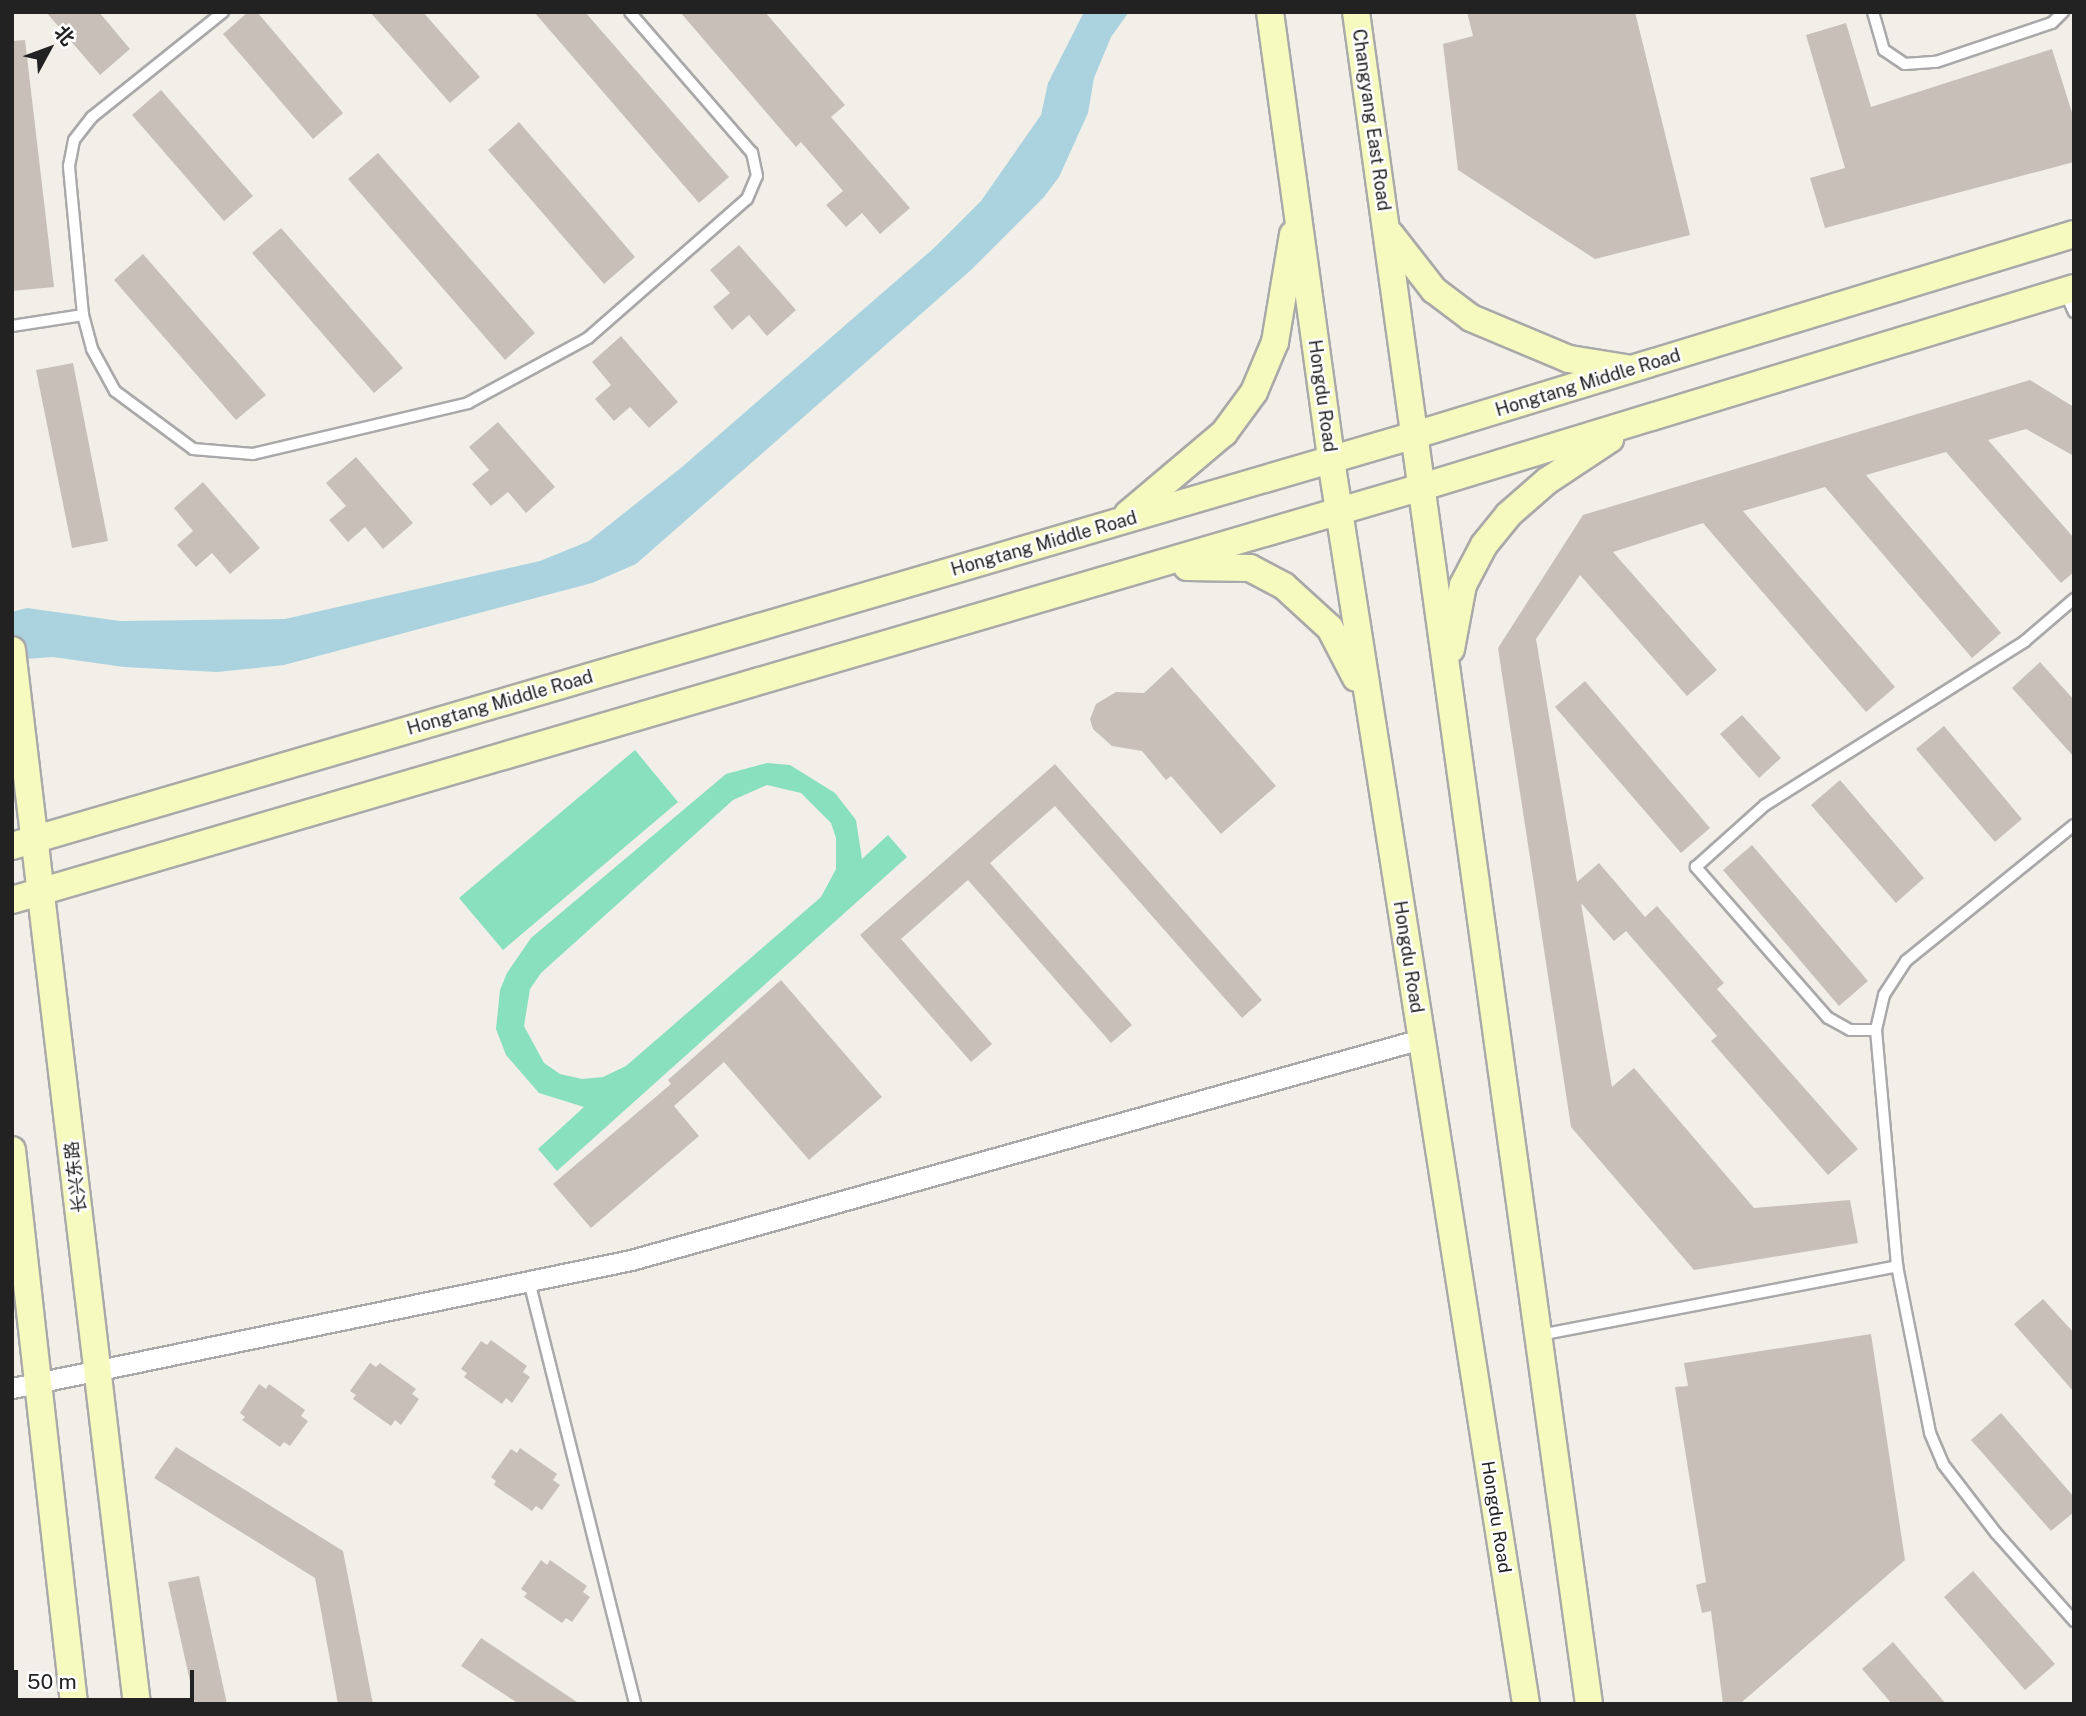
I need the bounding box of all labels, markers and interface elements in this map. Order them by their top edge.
north arrow [14,14,84,84]
text: 北 [50,21,79,50]
street label: Changyang East Road [1348,28,1394,212]
street label: Hongdu Road [1303,338,1341,454]
street label: Hongtang Middle Road [1493,345,1683,421]
street label: Hongtang Middle Road [948,507,1140,581]
street label: Hongtang Middle Road [404,666,596,740]
street label: Hongdu Road [1388,899,1428,1015]
street label: 长兴东路 [61,1140,91,1214]
street label: Hongdu Road [1476,1459,1516,1575]
scale bar [18,1656,198,1700]
text: 50 m [27,1669,77,1694]

